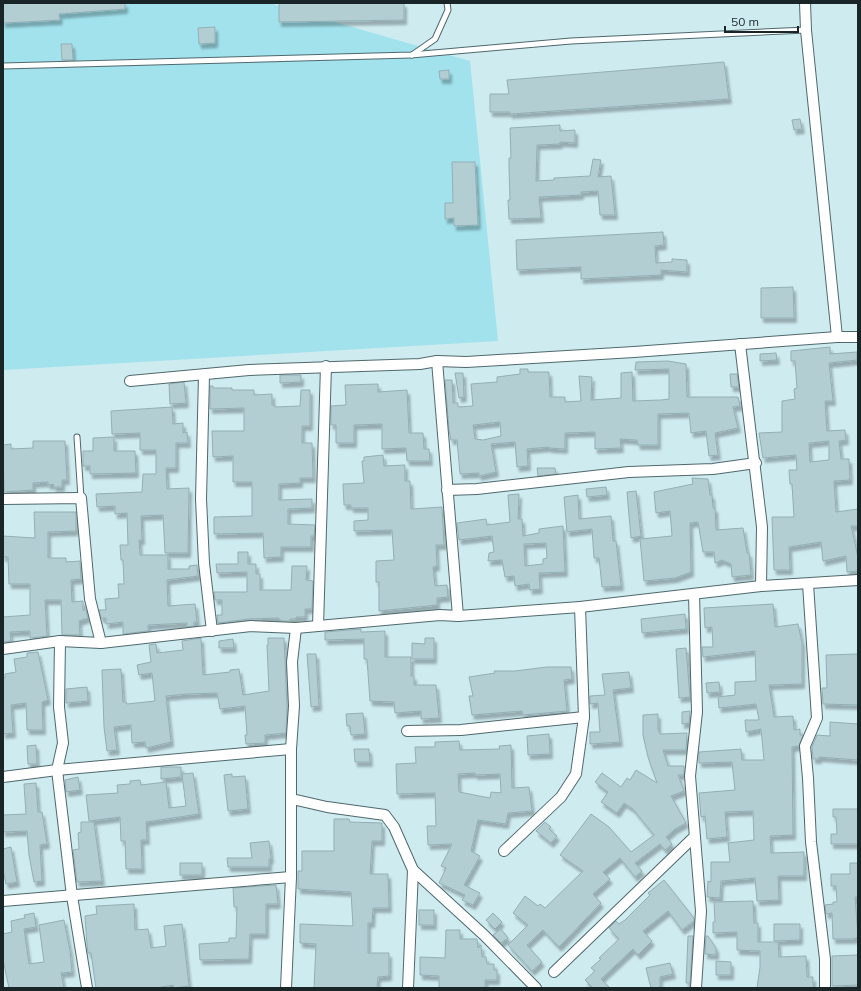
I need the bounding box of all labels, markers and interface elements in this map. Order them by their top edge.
scale bar [725,8,798,34]
text: 50 m [731,14,759,29]

